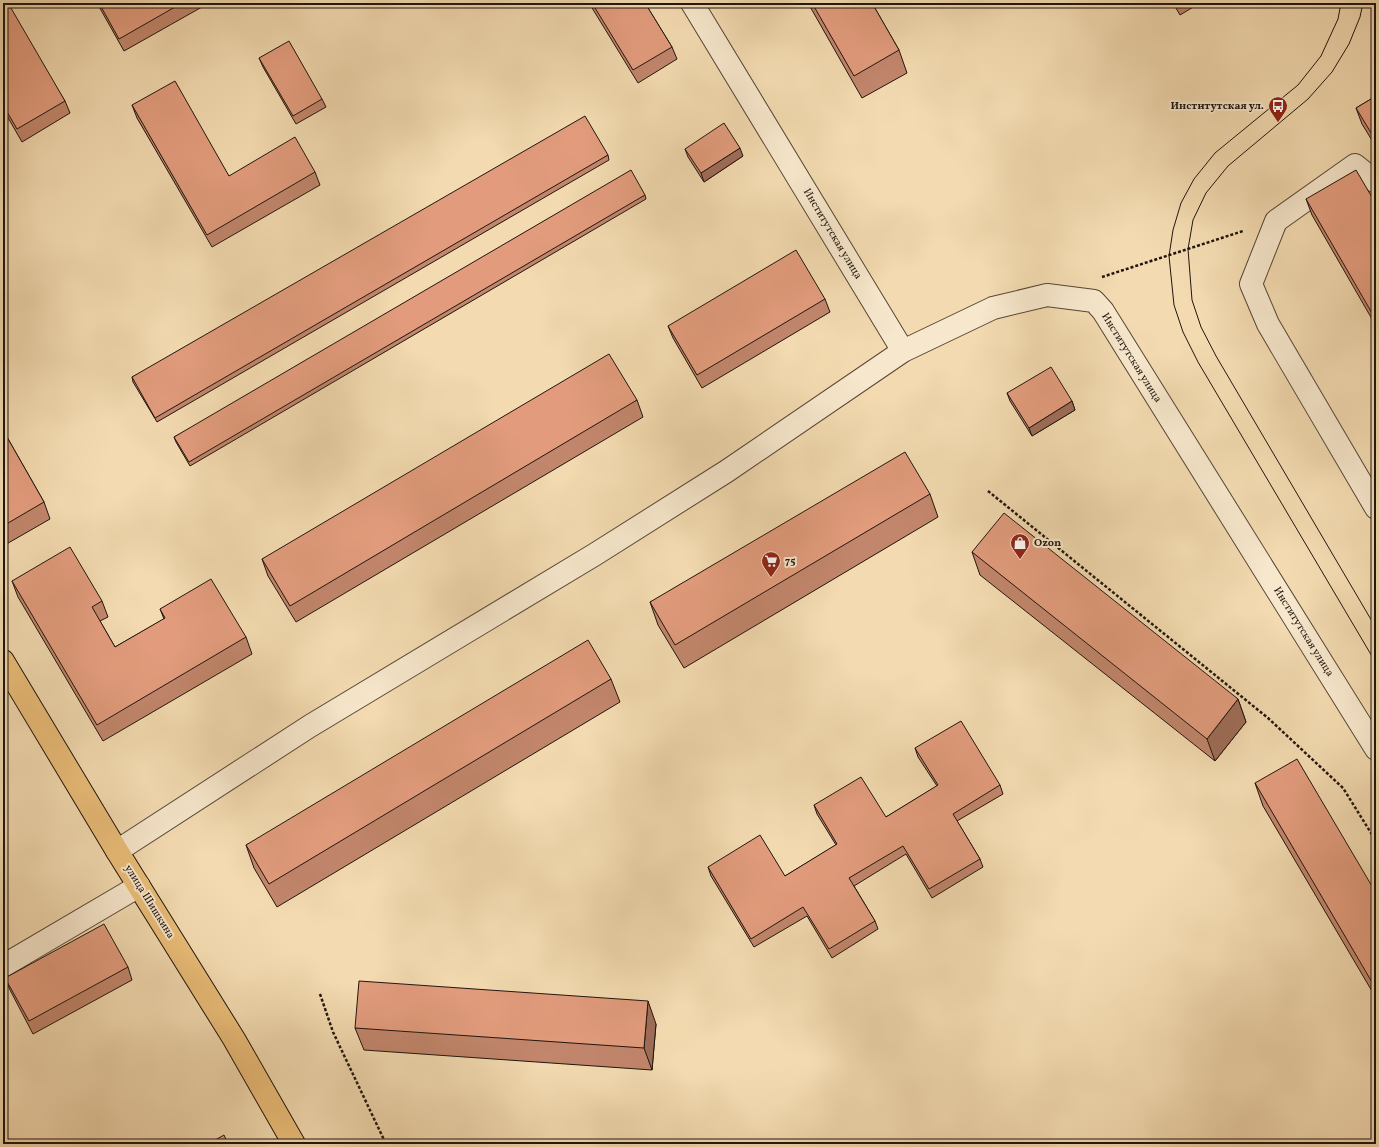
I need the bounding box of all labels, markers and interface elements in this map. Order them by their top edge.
bus stop icon: Институтская ул. [1267,95,1289,123]
place label: Институтская ул. [1170,99,1264,114]
street label: Институтская улица [799,186,865,283]
street label: Институтская улица [1097,310,1165,406]
shop icon: Ozon [1009,532,1031,560]
place label: Ozon [1034,536,1061,551]
supermarket icon: 75 [760,550,782,578]
place label: 75 [785,554,796,569]
street label: Институтская улица [1269,584,1337,680]
street label: улица Шишкина [120,862,178,942]

